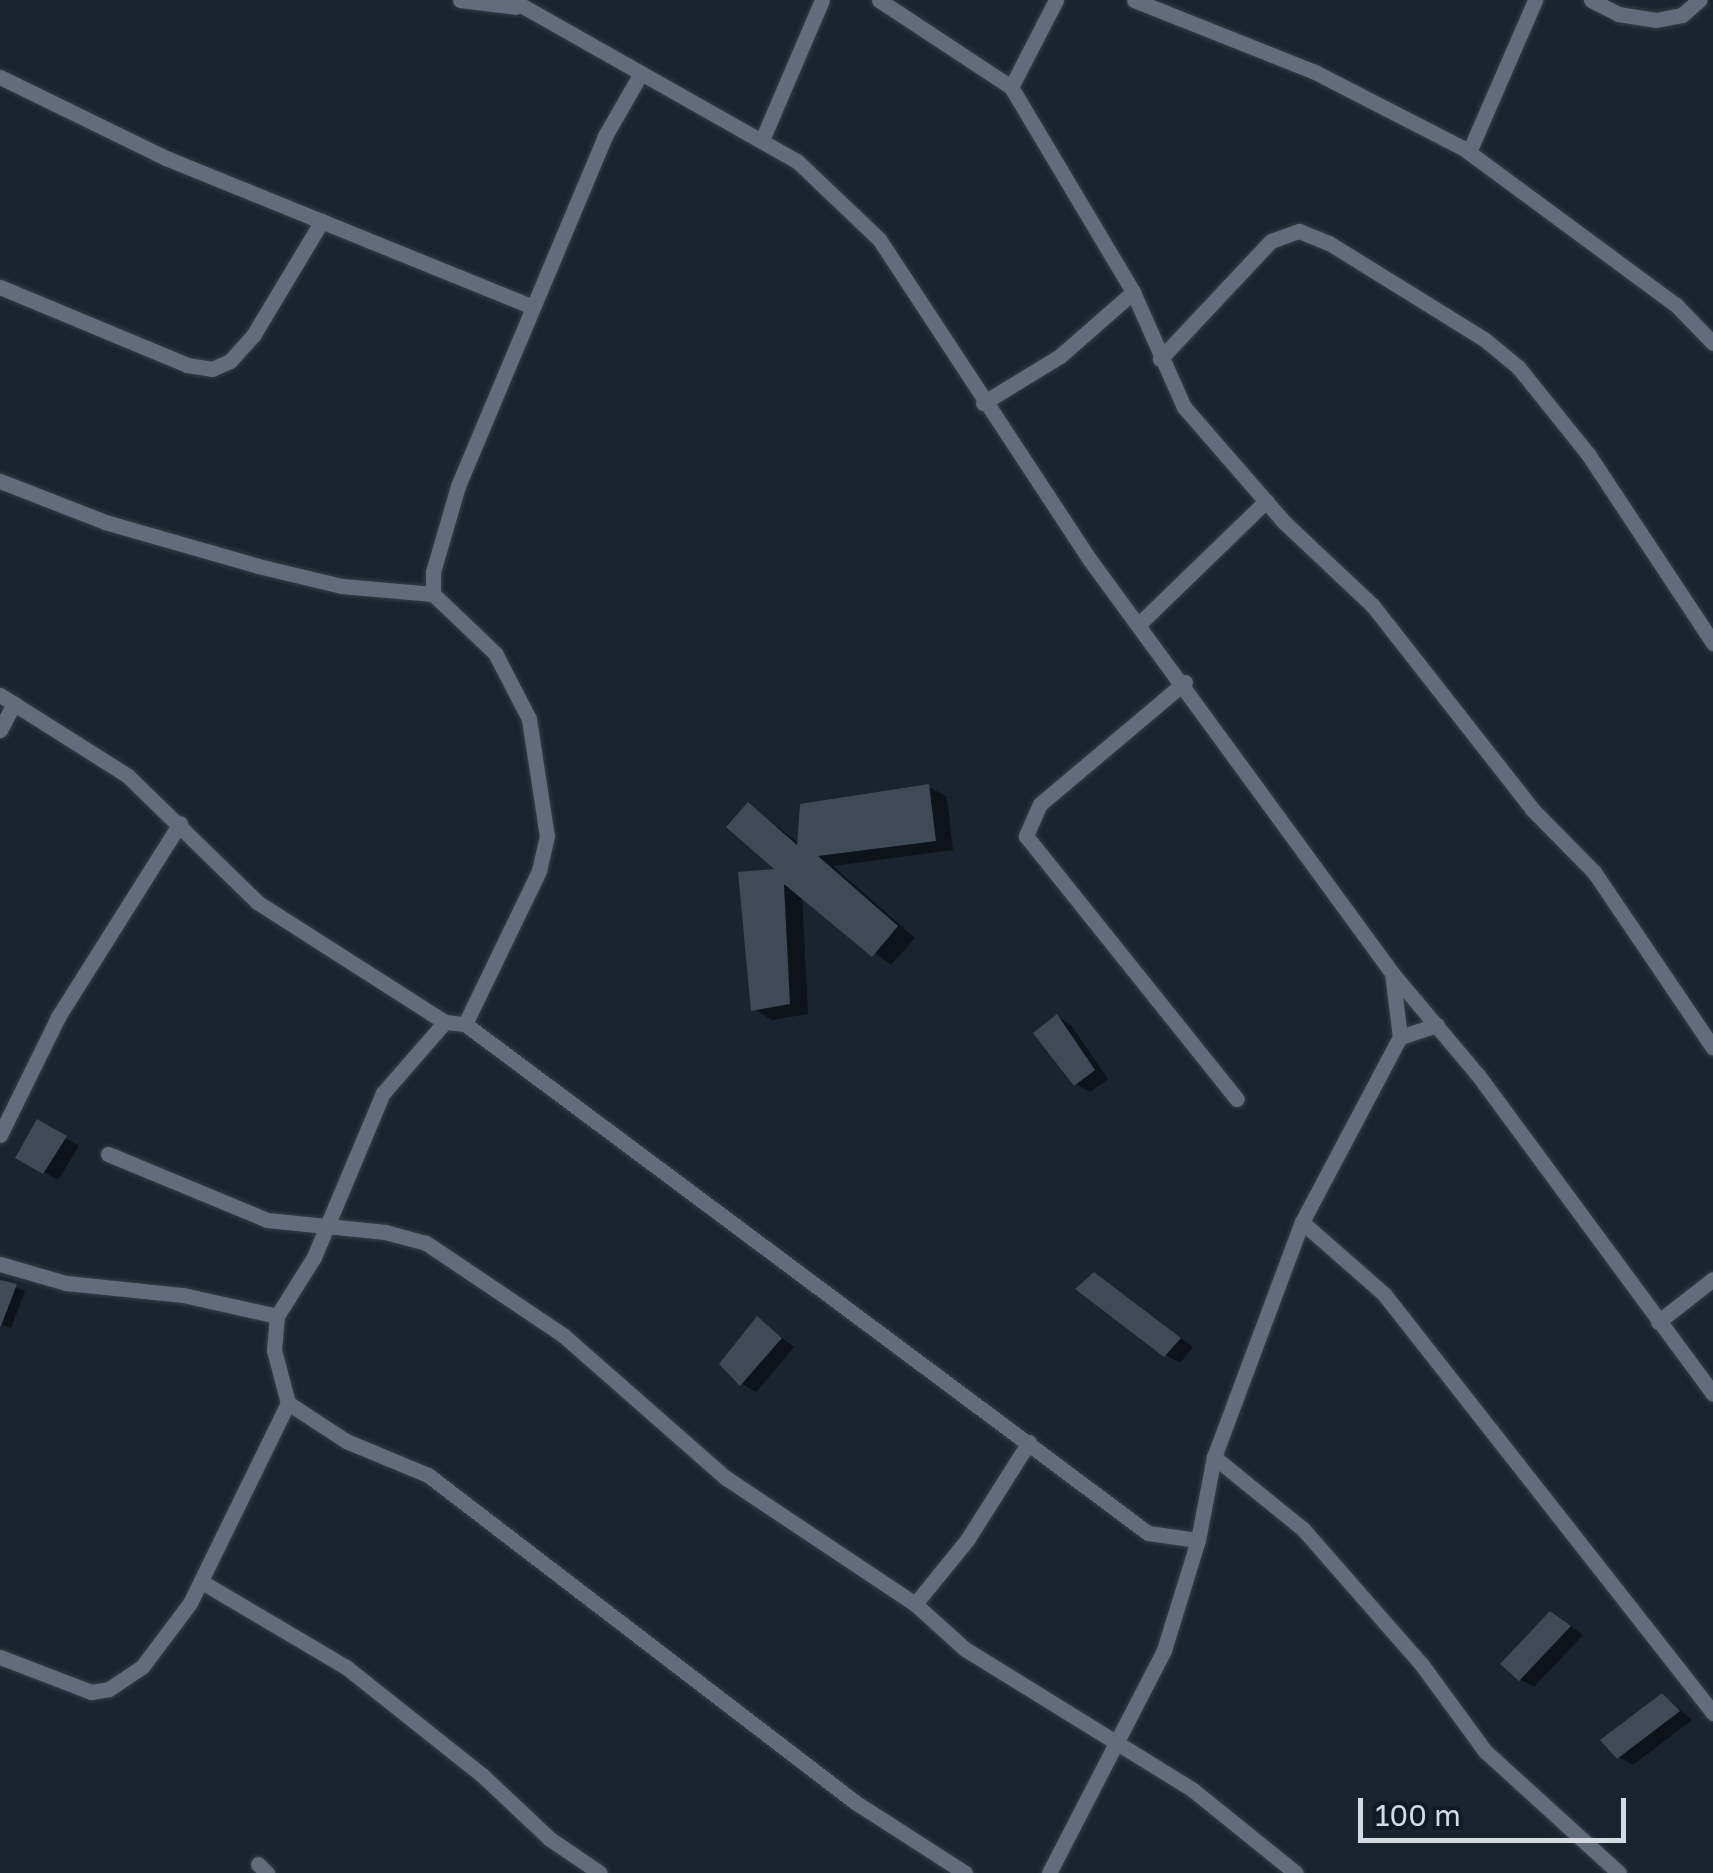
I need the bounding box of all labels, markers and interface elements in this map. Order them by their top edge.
scale bar [1363,1778,1630,1840]
text: 100 m [1375,1797,1461,1833]

